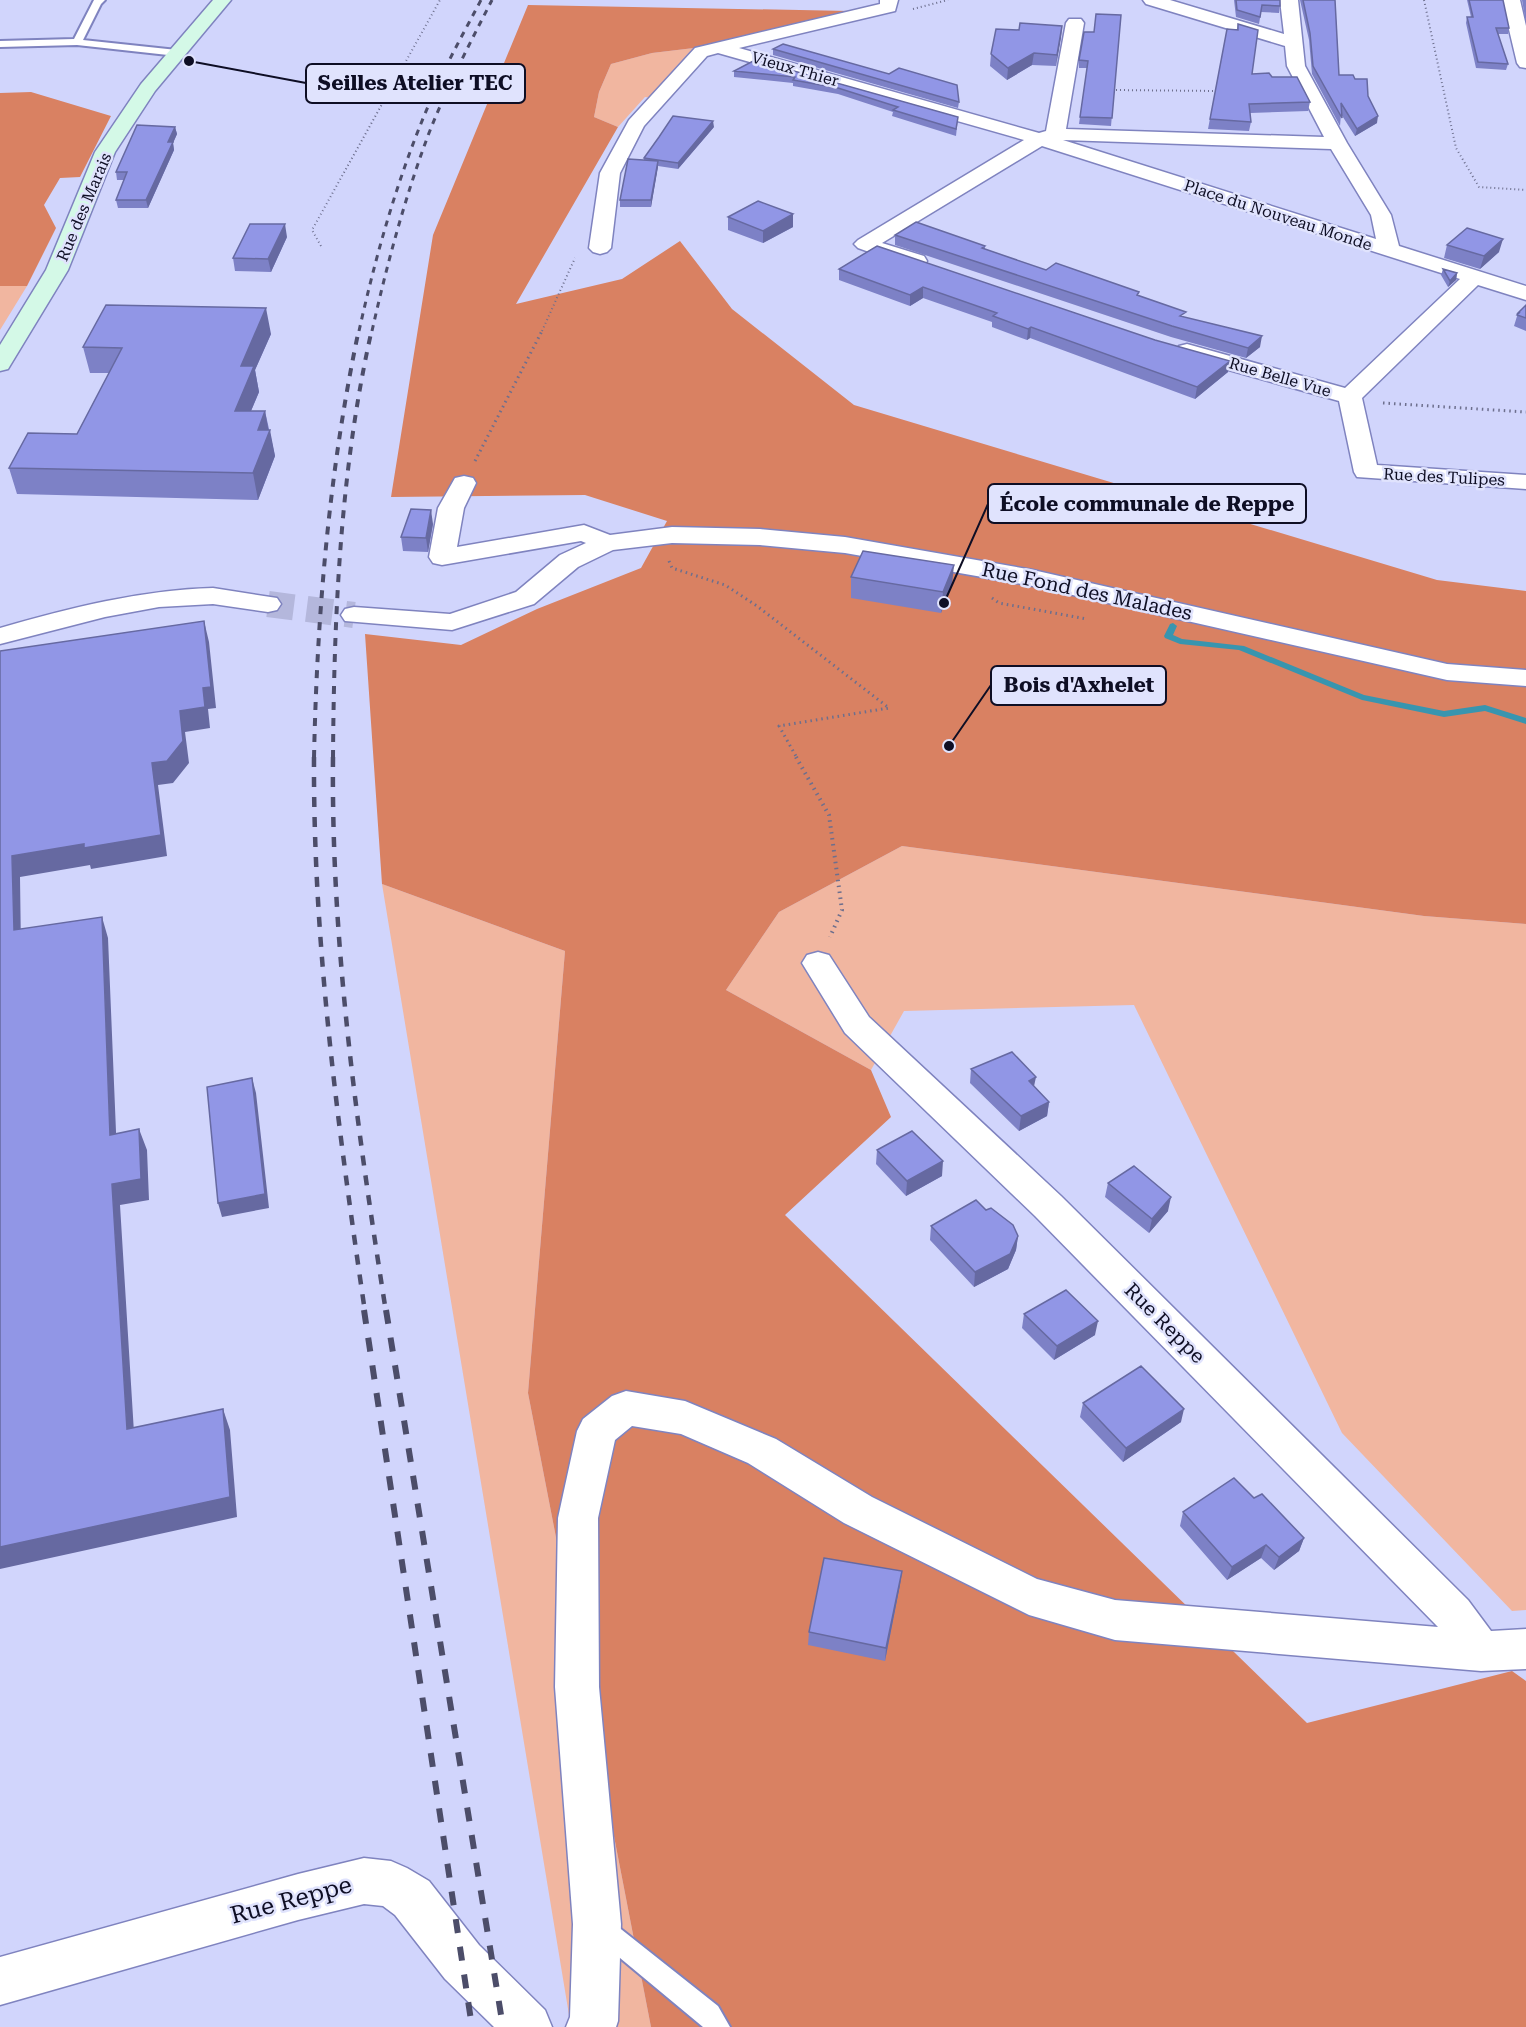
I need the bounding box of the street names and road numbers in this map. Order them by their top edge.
street label: Vieux Thier [749,47,841,91]
street label: Rue des Marais [53,150,116,264]
street label: Place du Nouveau Monde [1182,176,1375,254]
street label: Rue Belle Vue [1227,353,1333,401]
street label: Rue des Tulipes [1383,464,1506,490]
street label: Rue Fond des Malades [980,557,1194,625]
street label: Rue Reppe [1120,1278,1210,1368]
street label: Rue Reppe [227,1870,355,1930]

